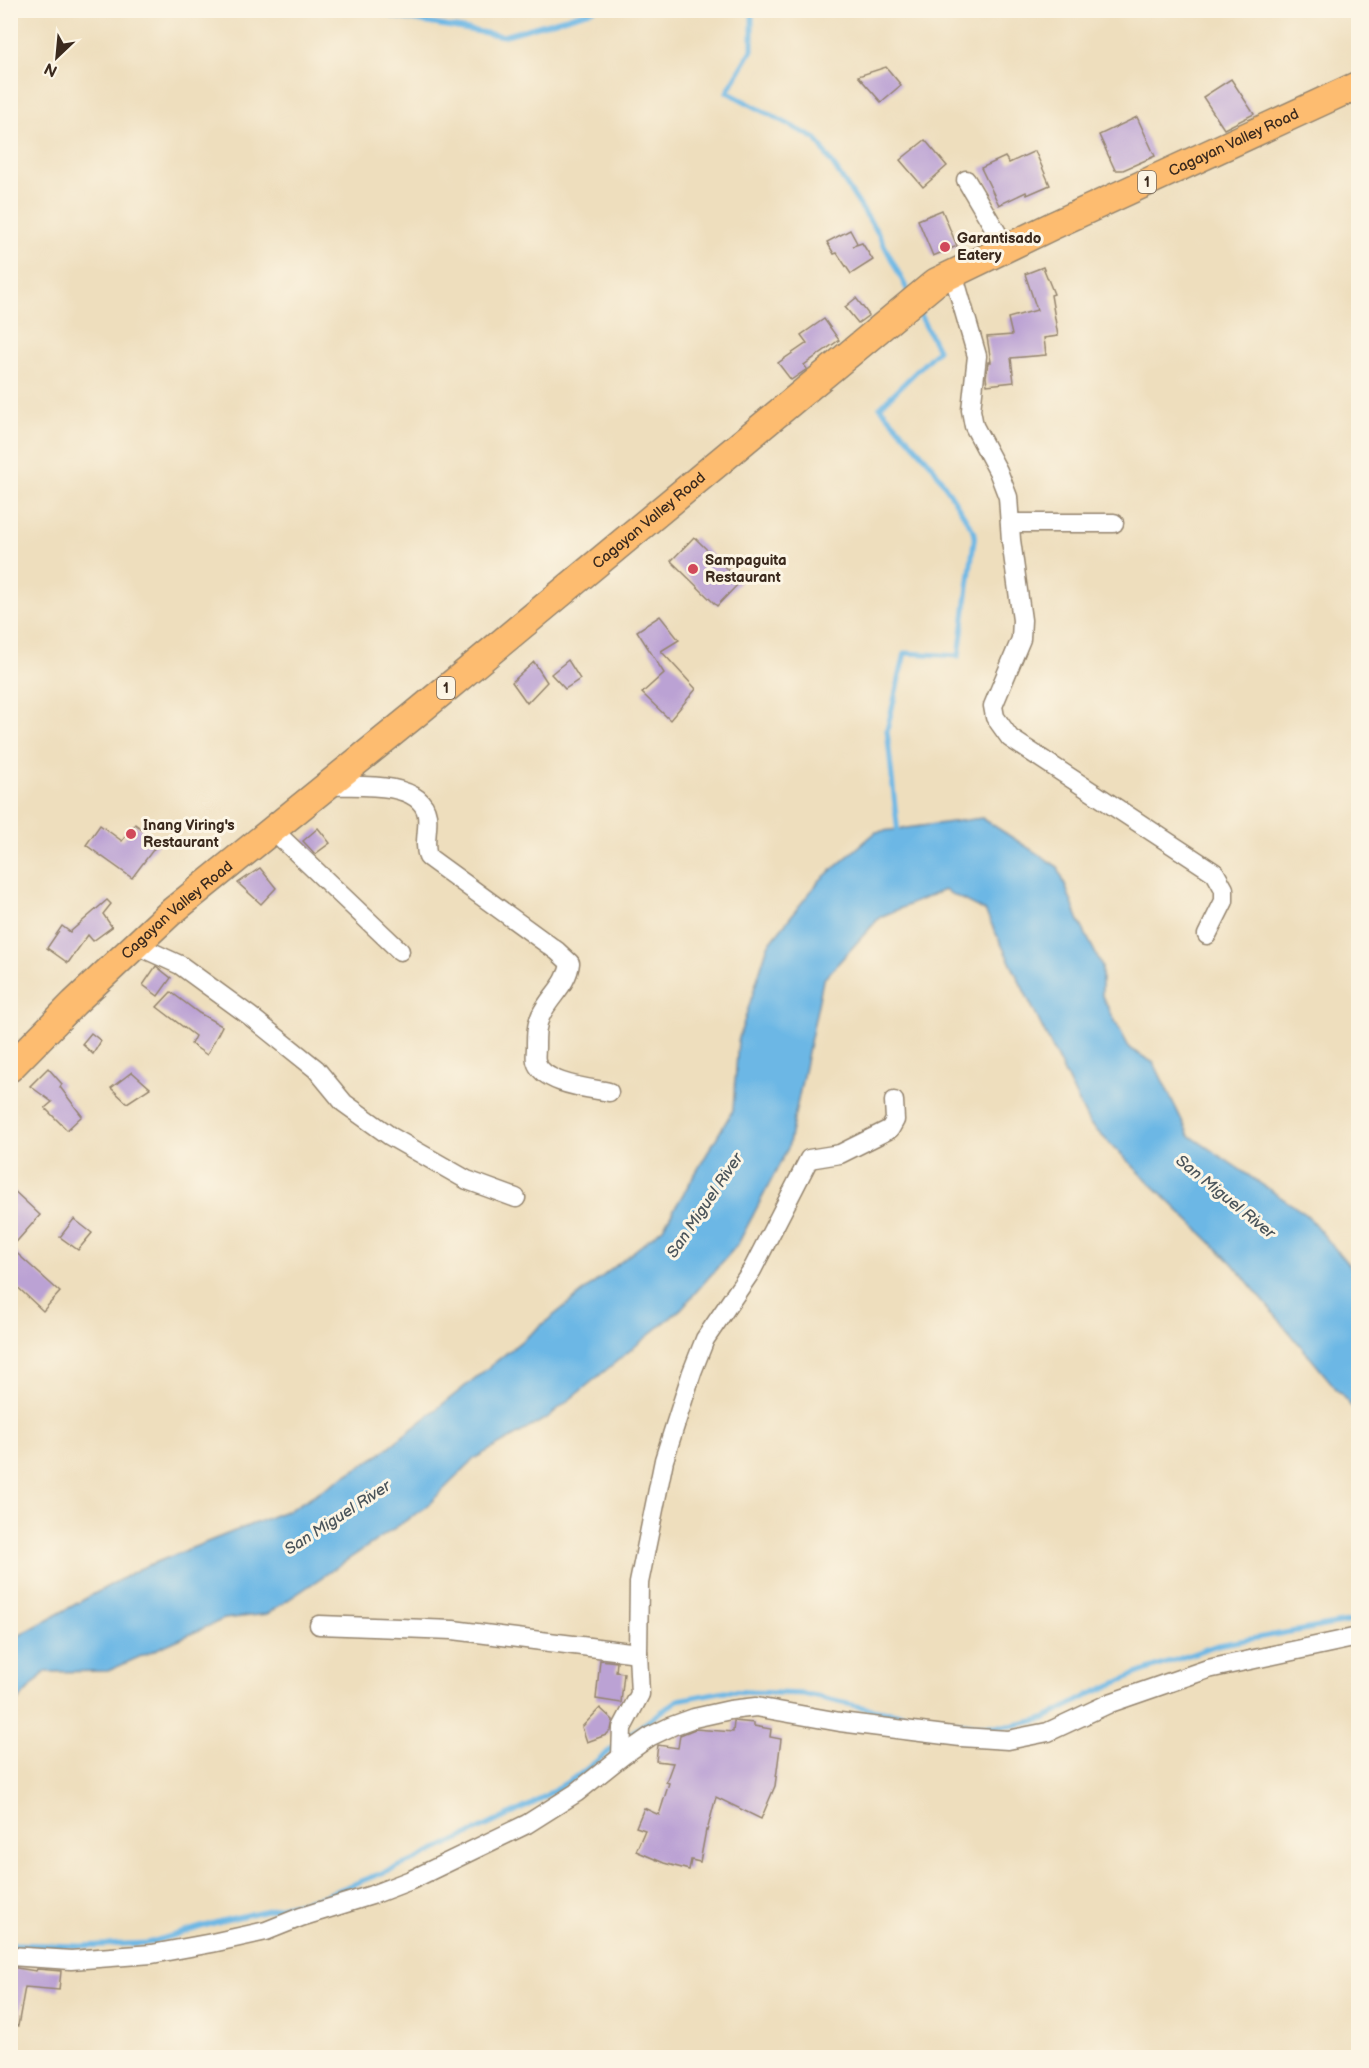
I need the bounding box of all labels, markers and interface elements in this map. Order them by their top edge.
north arrow [27,27,87,87]
text: N [42,58,61,80]
street label: Cagayan Valley Road [1166,105,1302,181]
road number: 1 [1138,171,1156,193]
place label: Garantisado Eatery [957,229,1042,265]
marker: Garantisado Eatery [938,240,952,254]
street label: Cagayan Valley Road [589,468,710,573]
place label: Sampaguita Restaurant [705,551,787,587]
marker: Sampaguita Restaurant [686,562,700,576]
road number: 1 [437,677,455,699]
place label: Inang Viring's Restaurant [143,816,235,852]
marker: Inang Viring's Restaurant [124,827,138,841]
street label: Cagayan Valley Road [117,857,237,964]
water label: San Miguel River [663,1149,748,1262]
water label: San Miguel River [1172,1151,1280,1244]
water label: San Miguel River [281,1476,395,1560]

